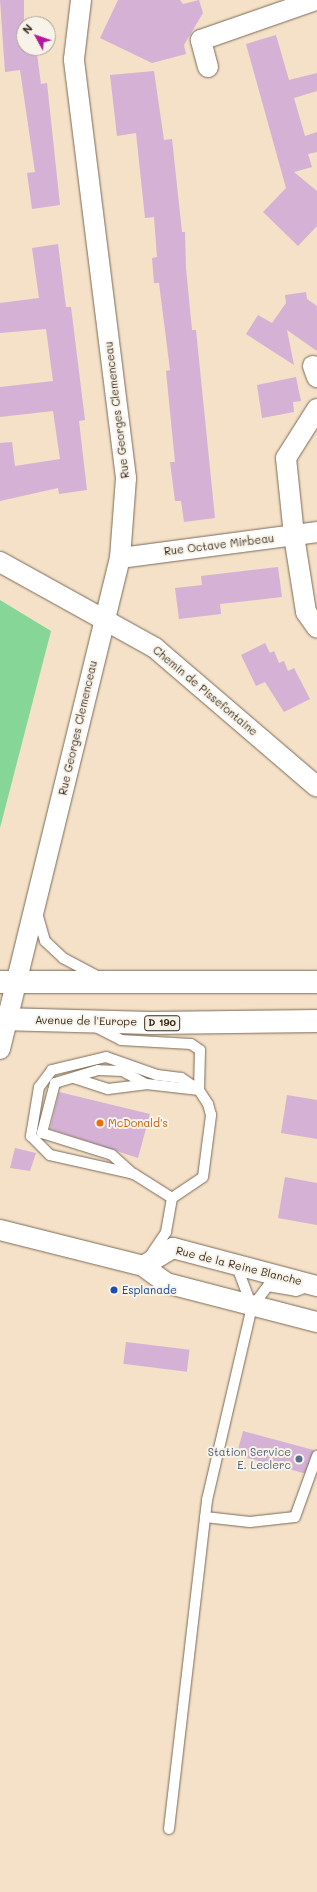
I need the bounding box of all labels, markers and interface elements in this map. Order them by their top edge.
north arrow [16,16,56,56]
text: N [19,21,36,37]
street label: Rue Georges Clemenceau [102,341,132,479]
street label: Rue Octave Mirbeau [163,532,275,558]
street label: Chemin de Pissefontaine [150,643,260,739]
street label: Rue Georges Clemenceau [56,659,100,797]
street label: Avenue de l'Europe [35,1014,137,1028]
road number: D 190 [144,1015,180,1031]
place label: McDonald's [108,1116,168,1130]
marker: McDonald's [95,1118,105,1128]
street label: Rue de la Reine Blanche [175,1244,303,1288]
place label: Esplanade [122,1283,177,1297]
marker: Esplanade [109,1285,119,1295]
place label: Station Service E. Leclerc [208,1446,291,1472]
marker: Station Service E. Leclerc [294,1454,304,1464]

